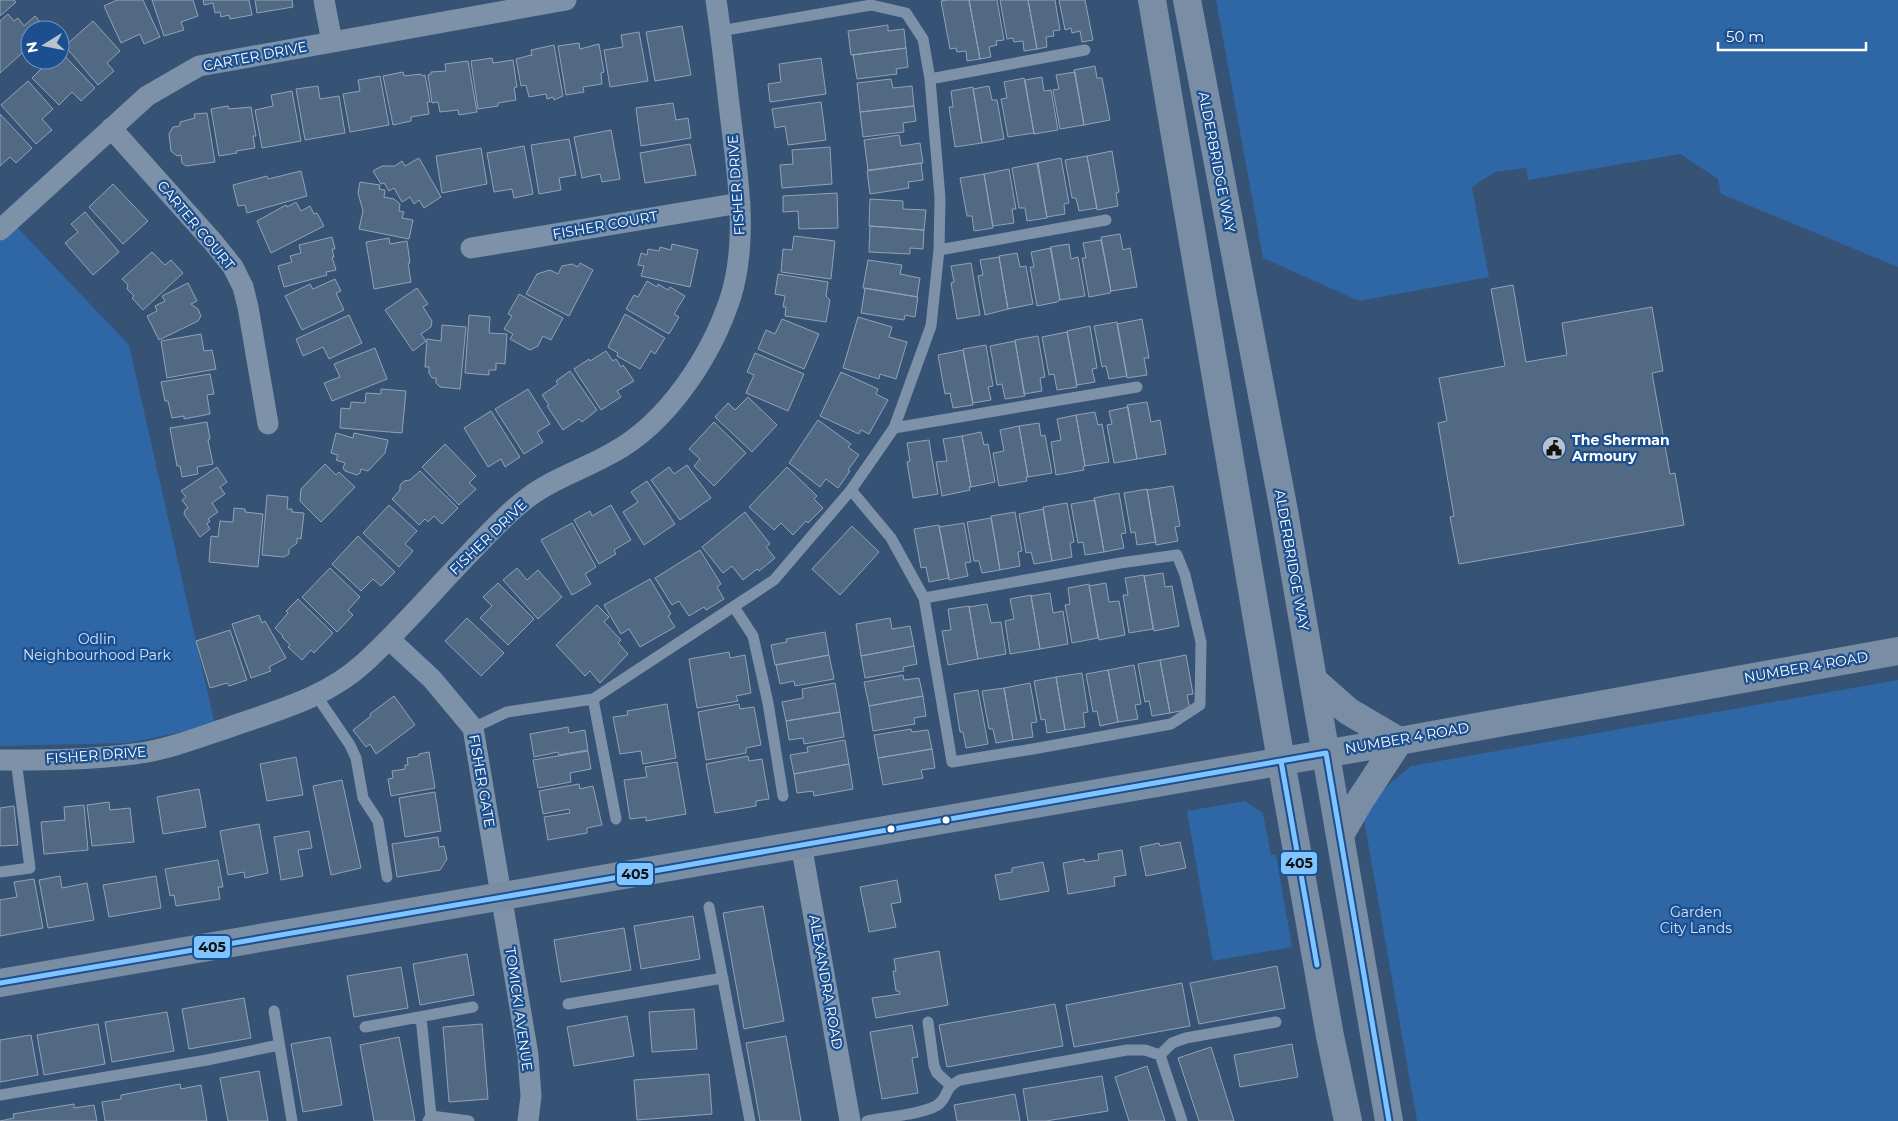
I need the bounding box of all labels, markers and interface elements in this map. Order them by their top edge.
north arrow [20,20,70,70]
scale bar [1718,20,1866,52]
text: 50 m [1726,27,1764,46]
street label: CARTER DRIVE [201,37,309,75]
text: N [22,40,42,54]
street label: ALDERBRIDGE WAY [1195,90,1239,234]
street label: FISHER DRIVE [724,134,748,236]
street label: CARTER COURT [153,177,239,273]
street label: FISHER COURT [551,207,659,243]
place label: The Sherman Armoury [1571,431,1670,465]
public building icon: The Sherman Armoury [1541,435,1567,461]
street label: ALDERBRIDGE WAY [1271,488,1313,632]
street label: FISHER DRIVE [445,495,531,579]
park label: Odlin Neighbourhood Park [23,630,172,664]
street label: NUMBER 4 ROAD [1742,647,1870,687]
street label: NUMBER 4 ROAD [1343,718,1471,758]
street label: FISHER GATE [465,733,499,829]
street label: FISHER DRIVE [45,743,147,767]
unlabelled marker [941,815,951,825]
unlabelled marker [886,824,896,834]
line badge: 405 [1280,851,1318,875]
text: 405 [1285,854,1313,872]
line badge: 405 [616,862,654,886]
text: 405 [621,865,649,883]
park label: Garden City Lands [1660,903,1732,937]
street label: ALEXANDRA ROAD [805,913,847,1051]
line badge: 405 [193,935,231,959]
text: 405 [198,938,226,956]
street label: TOMICKI AVENUE [501,946,537,1072]

